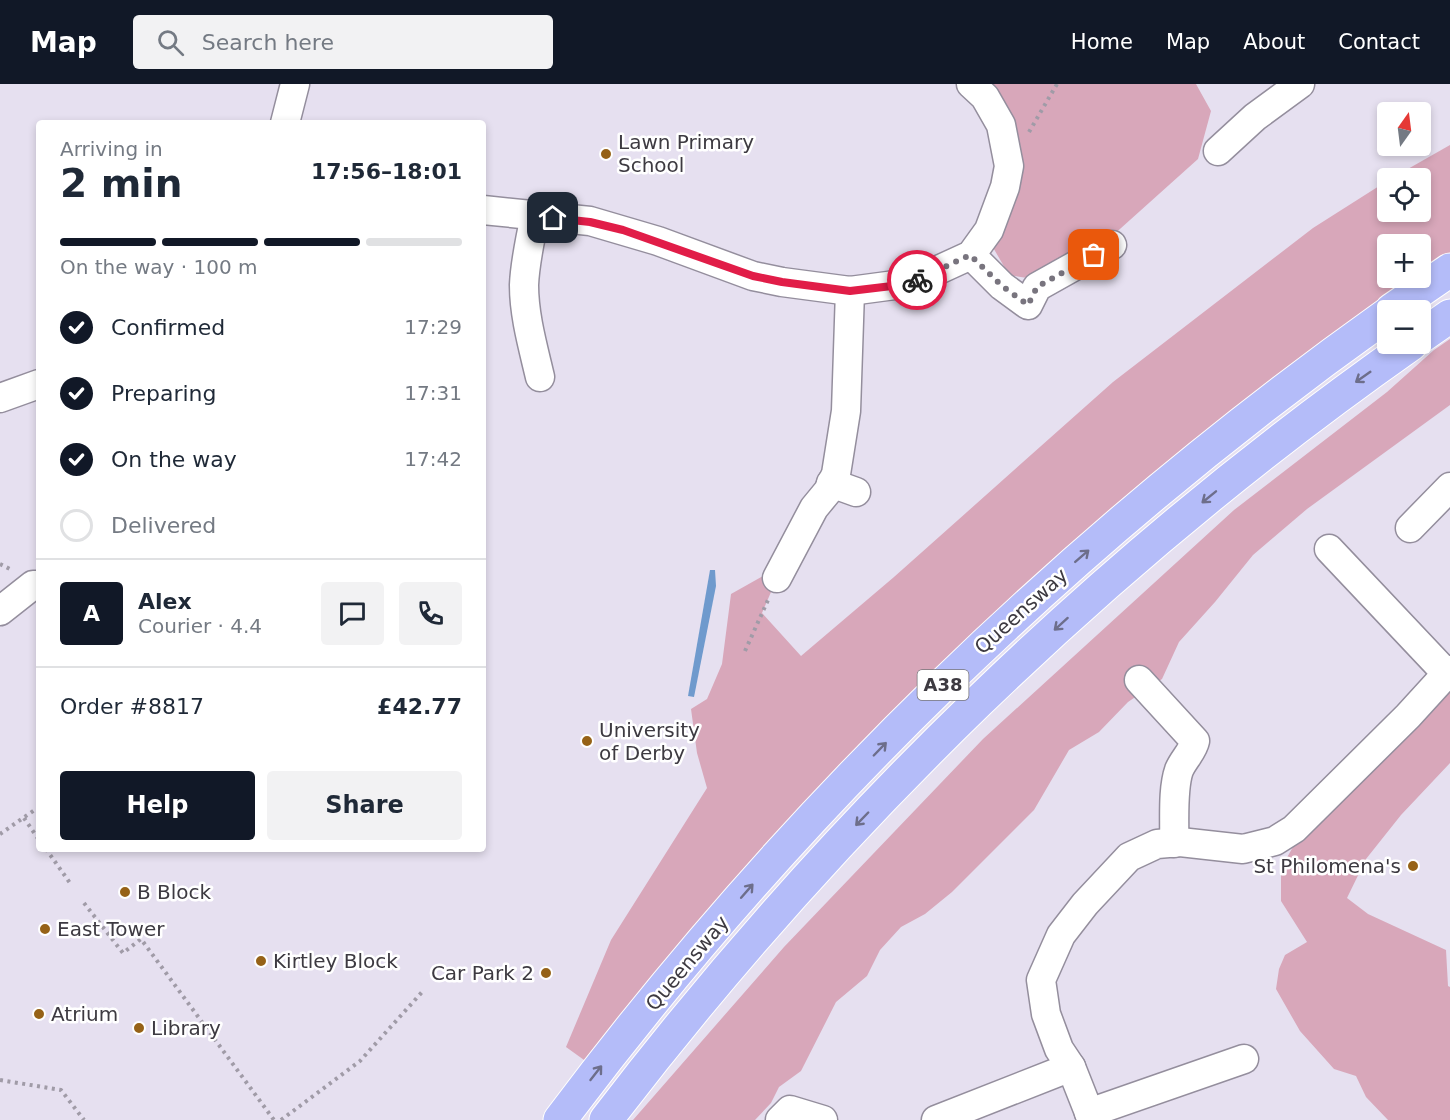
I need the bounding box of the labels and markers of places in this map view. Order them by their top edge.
place label: Lawn Primary School [618,130,754,177]
marker: Lawn Primary School [599,147,613,161]
pin [527,192,578,243]
pin [1068,229,1119,280]
place label: University of Derby [599,718,700,765]
marker: University of Derby [580,734,594,748]
place label: St Philomena's [1253,854,1401,878]
marker: St Philomena's [1406,859,1420,873]
place label: B Block [137,880,212,904]
marker: B Block [118,885,132,899]
place label: East Tower [57,917,165,941]
marker: East Tower [38,922,52,936]
place label: Kirtley Block [273,949,398,973]
marker: Kirtley Block [254,954,268,968]
place label: Car Park 2 [431,961,534,985]
marker: Car Park 2 [539,966,553,980]
place label: Atrium [51,1002,118,1026]
marker: Atrium [32,1007,46,1021]
place label: Library [151,1016,221,1040]
marker: Library [132,1021,146,1035]

